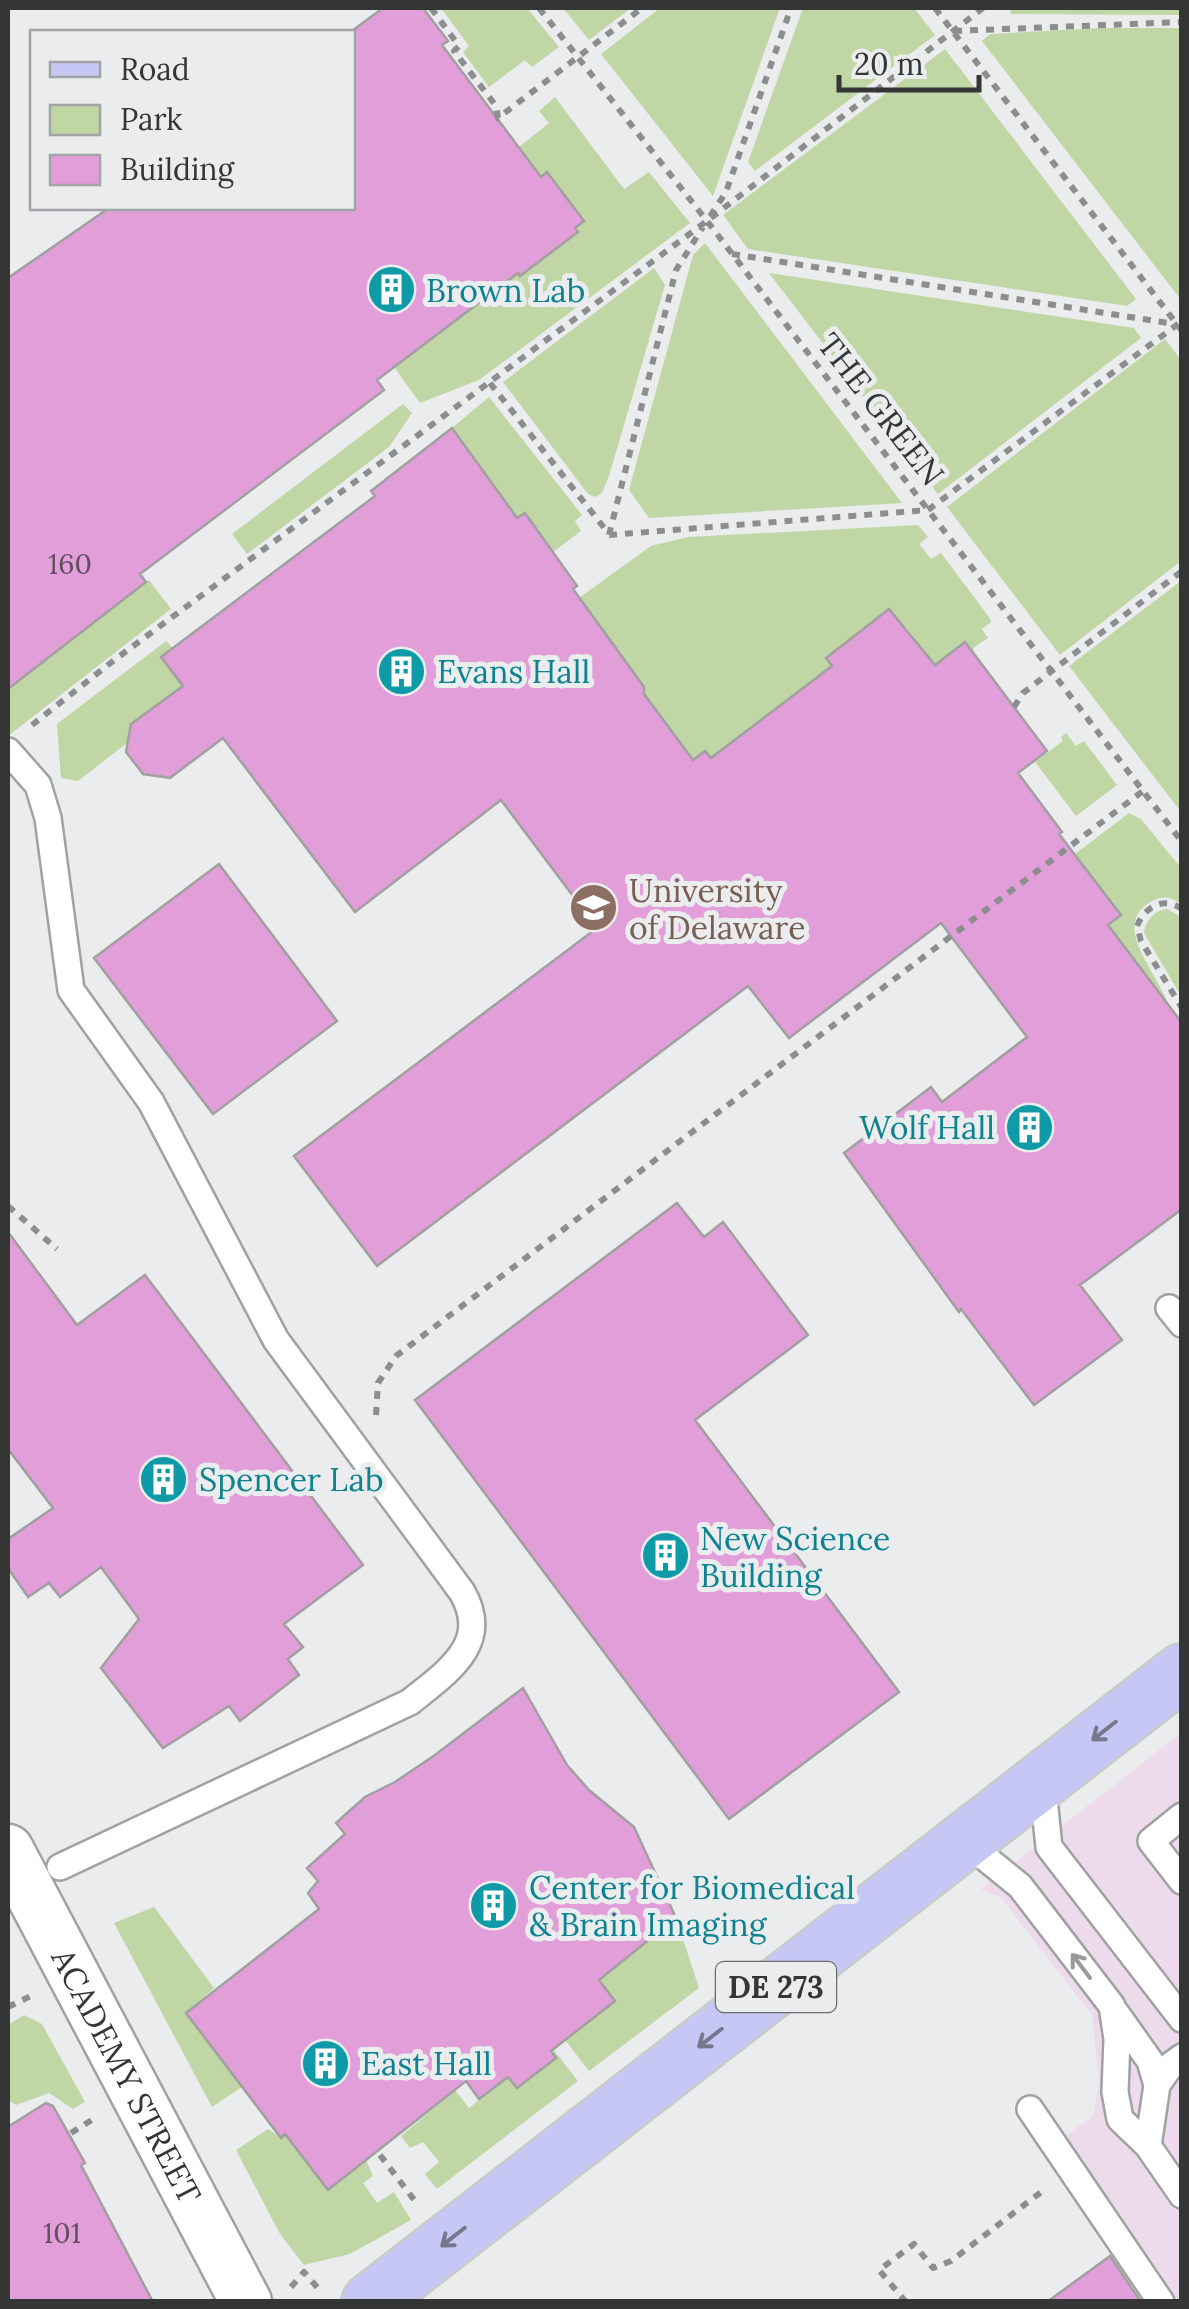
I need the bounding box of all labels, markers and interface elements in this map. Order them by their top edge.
legend [30,30,355,210]
scale bar [839,30,979,92]
text: 20 m [854,45,923,83]
text: Road [120,50,190,88]
text: Park [120,100,182,138]
text: Building [120,150,236,189]
building icon: Brown Lab [365,264,417,316]
place label: Brown Lab [426,270,586,311]
street label: THE GREEN [809,325,953,493]
house number: 160 [48,546,92,582]
building icon: Evans Hall [376,645,428,697]
place label: Evans Hall [437,651,590,692]
place label: University of Delaware [629,870,806,948]
school or university icon: University of Delaware [568,882,620,934]
building icon: Wolf Hall [1004,1101,1056,1153]
place label: Wolf Hall [859,1107,995,1148]
building icon: Spencer Lab [138,1453,190,1505]
place label: Spencer Lab [199,1459,384,1500]
place label: New Science Building [700,1518,890,1596]
building icon: New Science Building [639,1530,691,1582]
one-way arrow [1092,1720,1118,1742]
place label: Center for Biomedical & Brain Imaging [529,1867,855,1945]
building icon: Center for Biomedical & Brain Imaging [468,1879,520,1931]
street label: ACADEMY STREET [42,1940,211,2210]
one-way arrow [1071,1953,1092,1980]
road number: DE 273 [716,1962,836,2012]
one-way arrow [697,2028,724,2049]
building icon: East Hall [300,2037,352,2089]
place label: East Hall [361,2043,492,2084]
house number: 101 [43,2215,81,2251]
one-way arrow [440,2227,467,2248]

